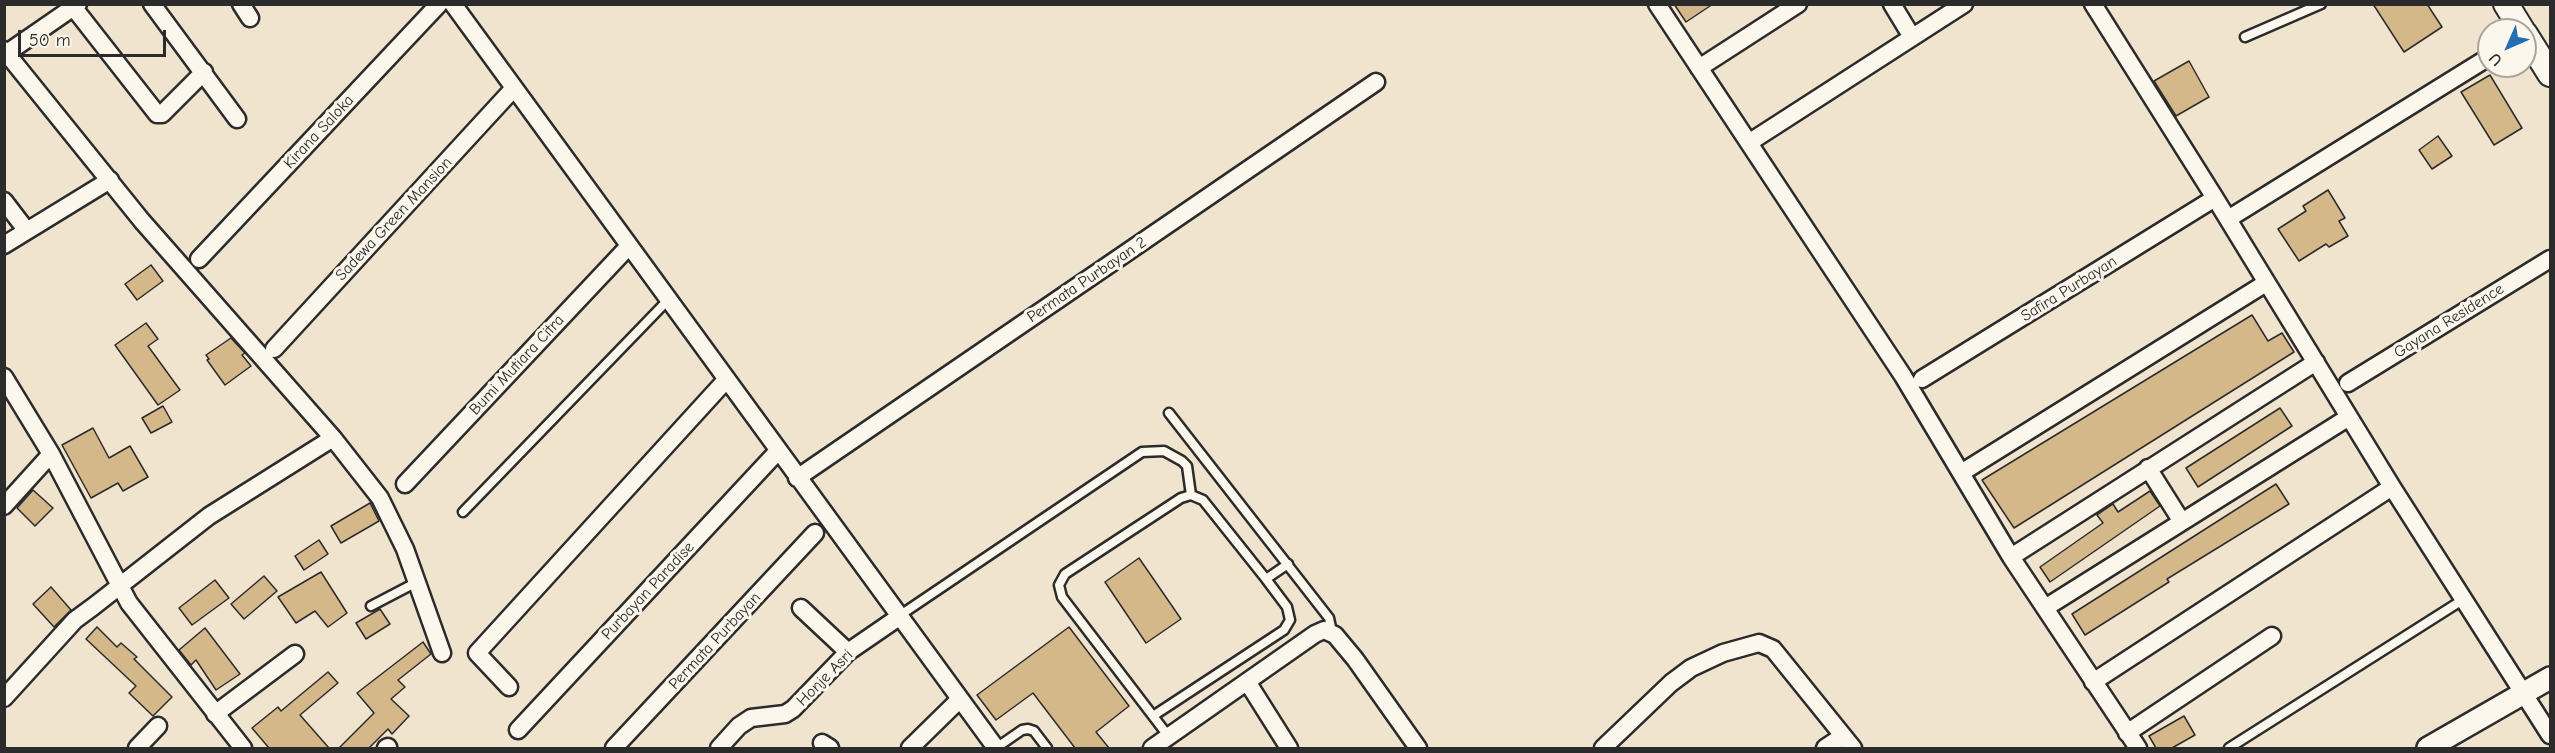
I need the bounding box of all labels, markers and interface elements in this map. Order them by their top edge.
scale bar [21,18,170,56]
north arrow [2477,18,2537,78]
text: 50 m [29,30,71,51]
text: U [2486,49,2506,69]
street label: Kirana Saloka [280,91,358,173]
street label: Sadewa Green Mansion [332,153,456,285]
street label: Permata Purbayan 2 [1024,233,1150,327]
street label: Safira Purbayan [2018,252,2120,326]
street label: Gayana Residence [2390,279,2508,363]
street label: Bumi Mutiara Citra [466,311,568,419]
street label: Purbayan Paradise [598,538,698,644]
street label: Permata Purbayan [665,588,765,694]
street label: Honje Asri [793,646,857,710]

